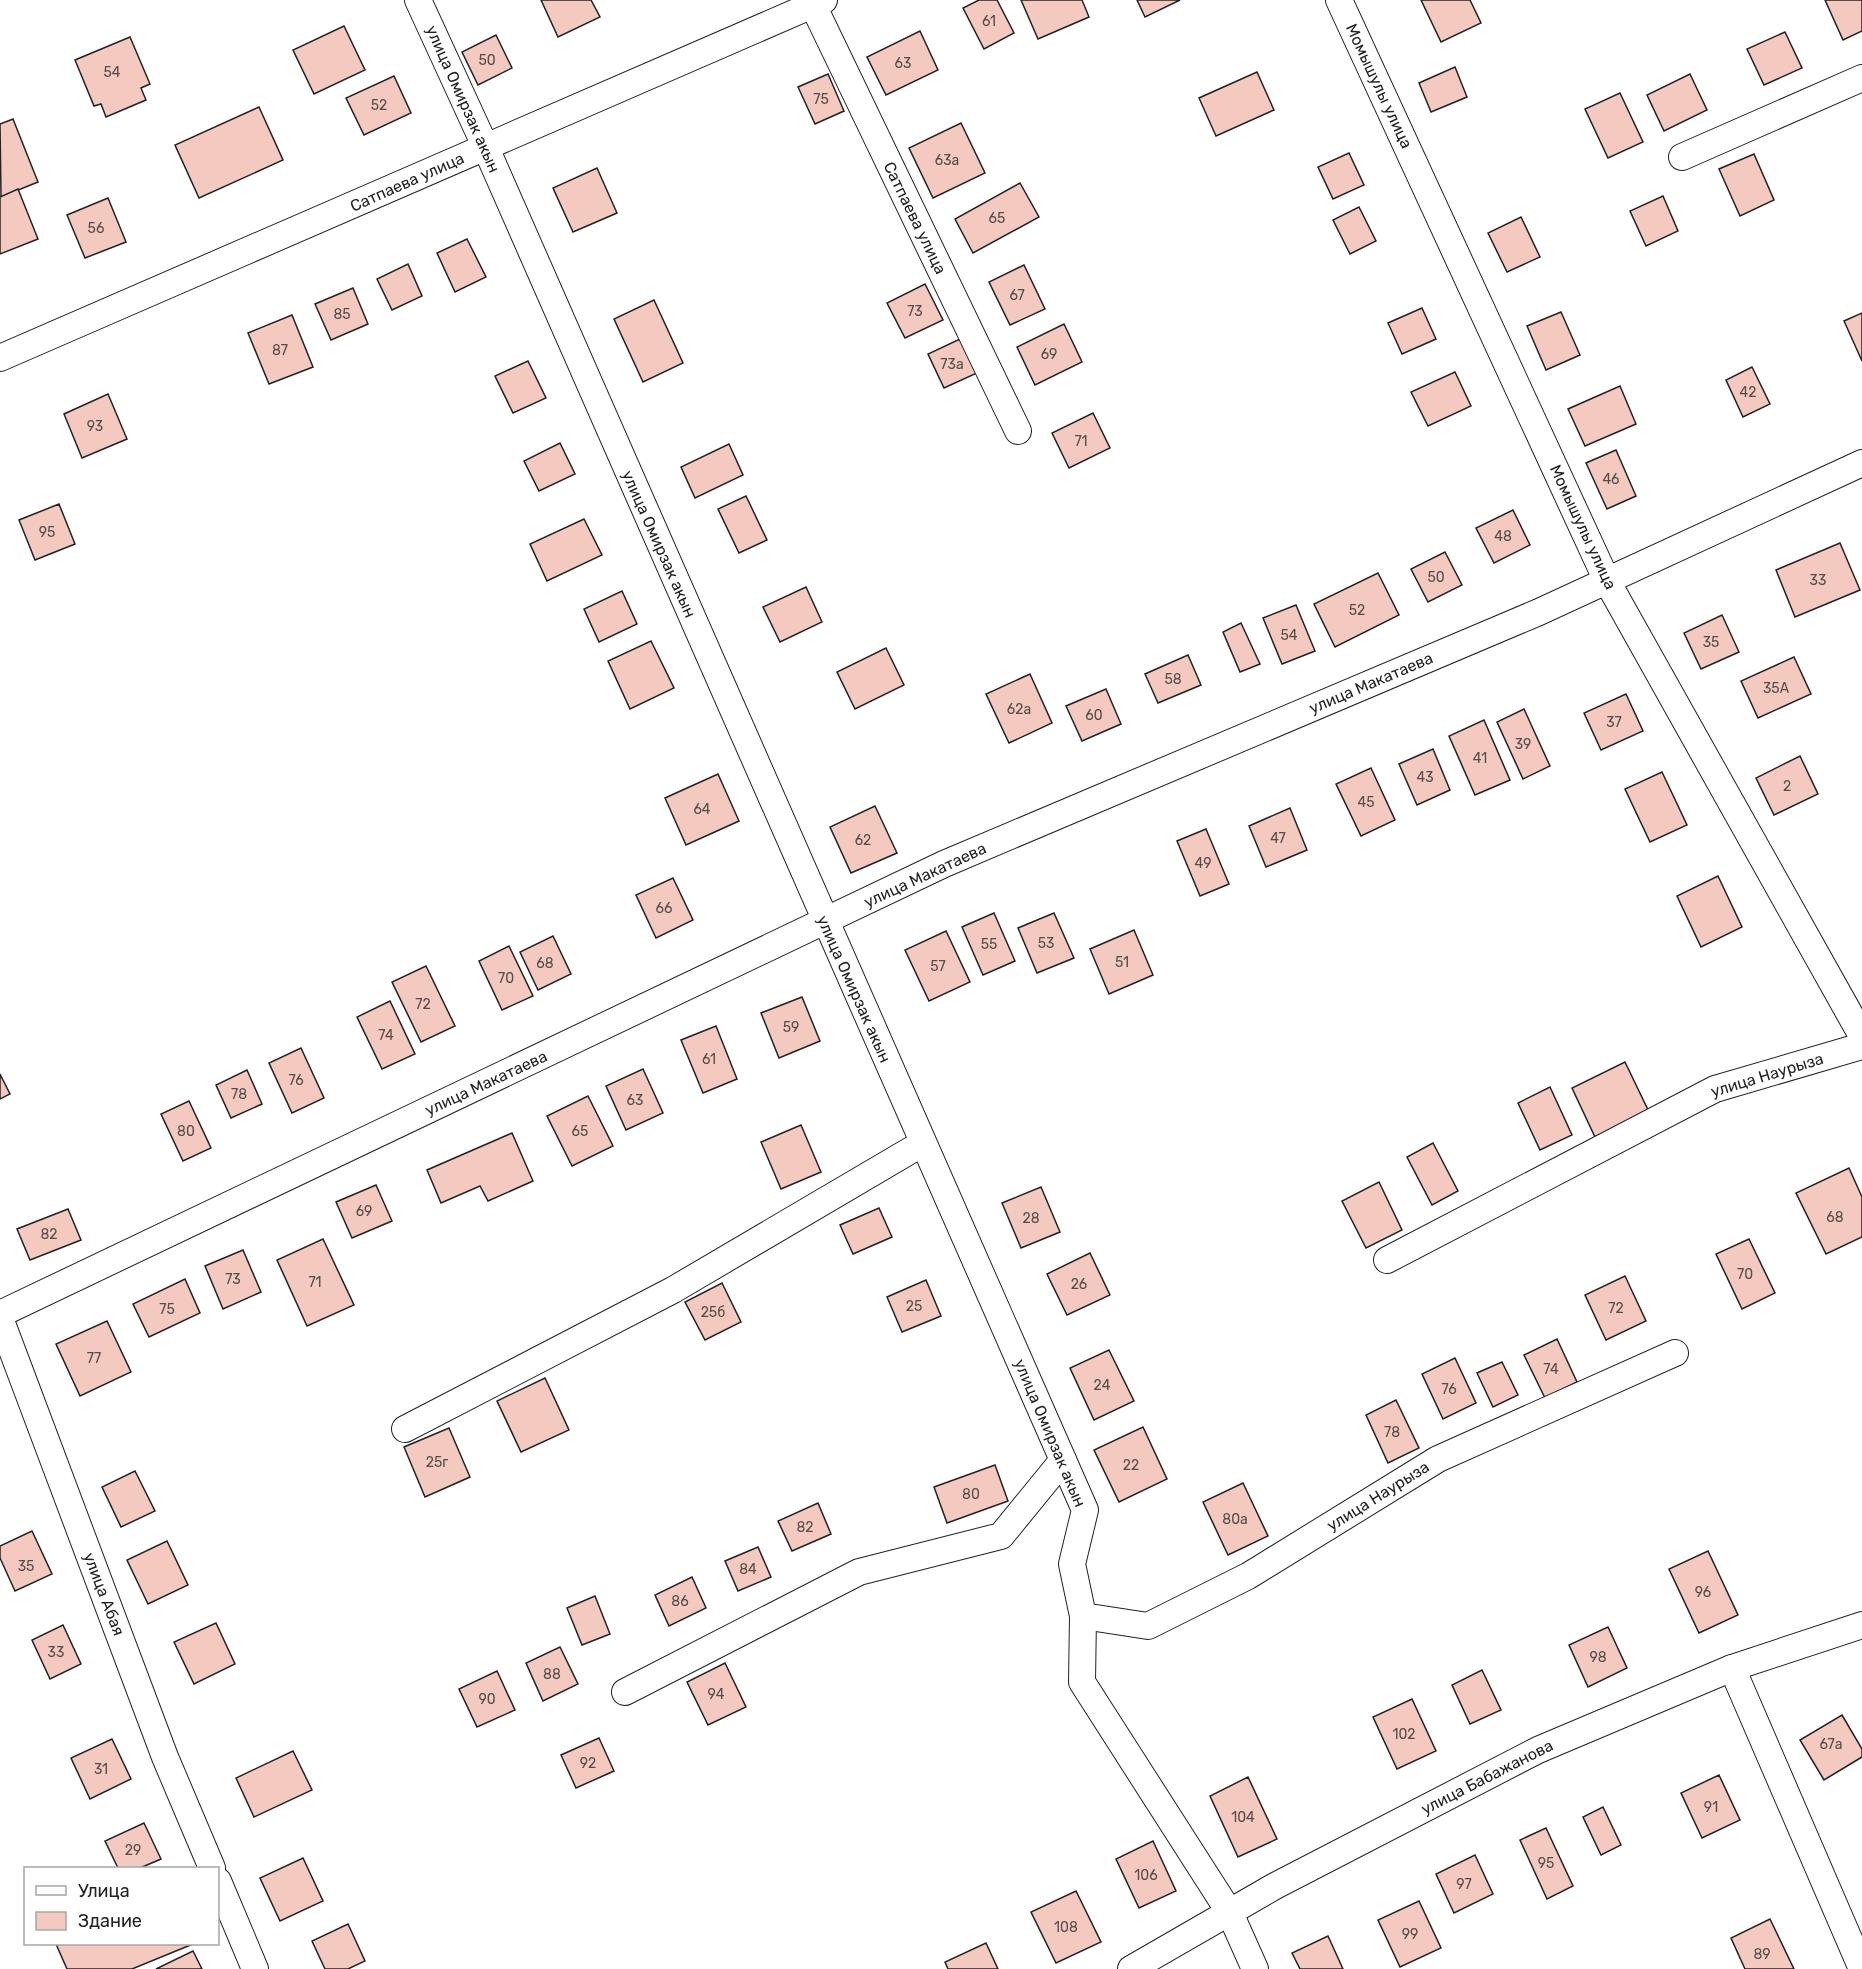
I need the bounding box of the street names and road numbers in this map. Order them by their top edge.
street label: Момышулы улица [1342,21,1416,151]
street label: улица Омирзак акын [422,23,504,175]
street label: Сатпаева улица [347,148,467,216]
street label: Сатпаева улица [880,159,950,277]
street label: Момышулы улица [1546,462,1620,592]
street label: улица Омирзак акын [618,468,700,620]
street label: улица Макатаева [1306,648,1436,718]
street label: улица Макатаева [861,838,989,912]
street label: улица Омирзак акын [813,913,895,1065]
street label: улица Макатаева [422,1046,550,1120]
street label: улица Наурыза [1708,1049,1826,1101]
street label: улица Омирзак акын [1010,1356,1090,1510]
street label: улица Наурыза [1323,1457,1433,1535]
street label: улица Абая [79,1550,129,1638]
street label: улица Бабажанова [1418,1736,1556,1818]

